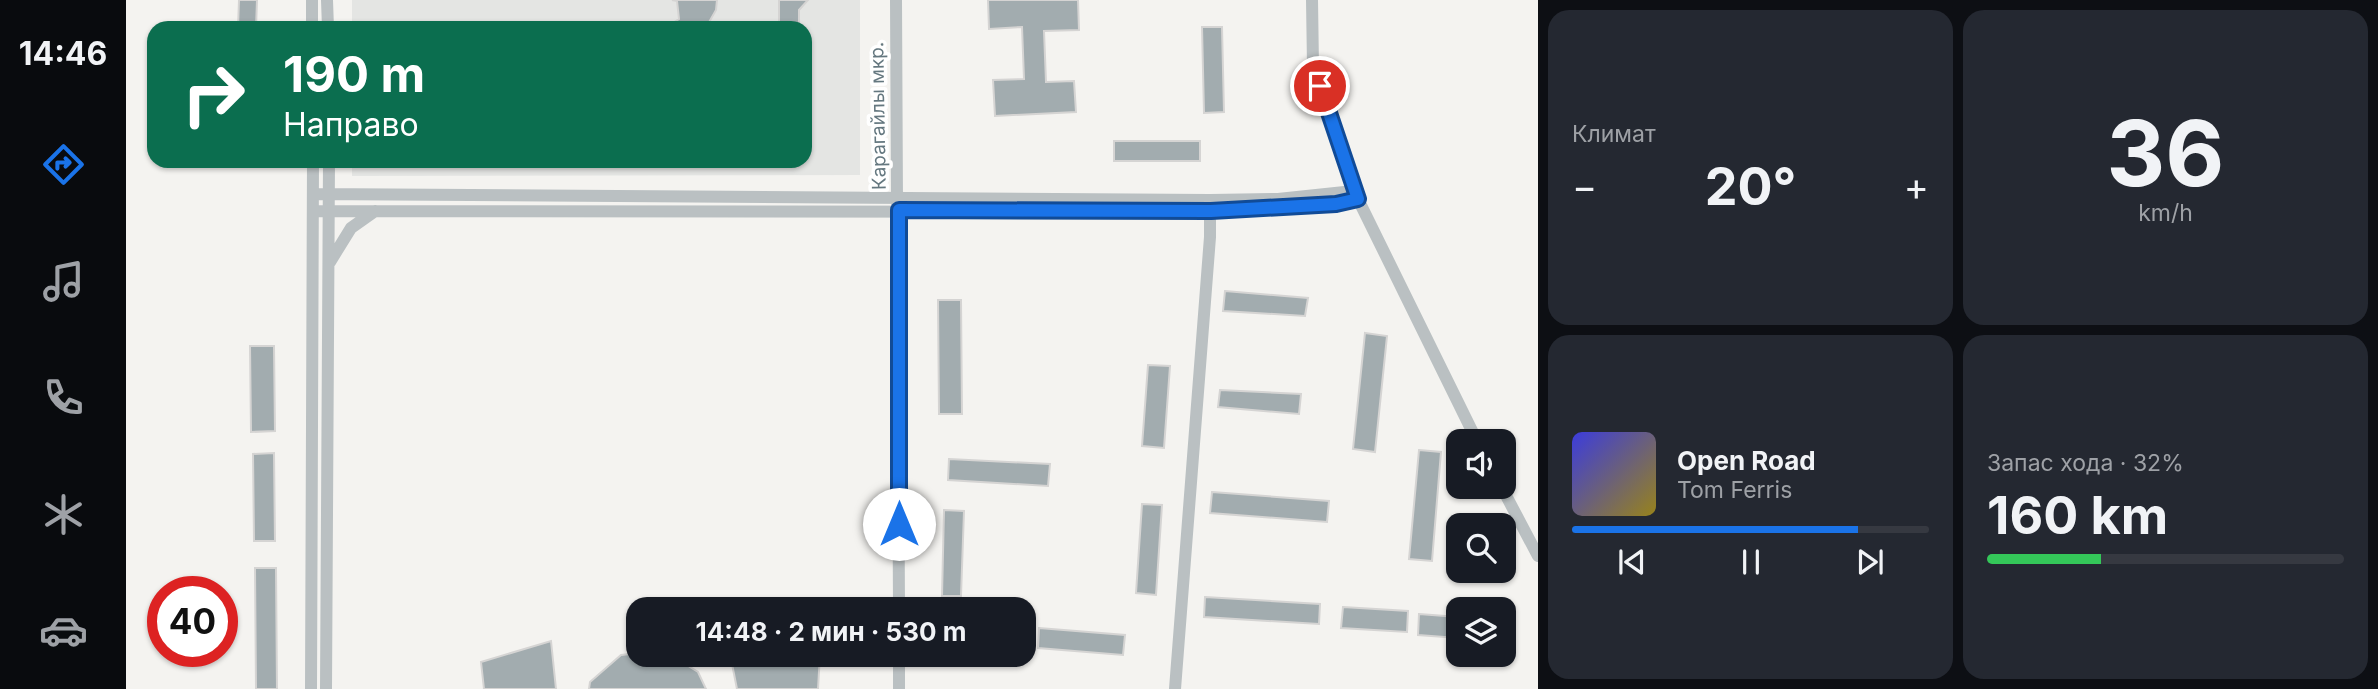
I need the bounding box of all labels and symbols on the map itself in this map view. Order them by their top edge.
street label: Карагайлы мкр. [865,42,891,190]
pin [1290,56,1350,116]
position arrow [862,487,936,561]
speed limit sign: 40 [147,576,238,667]

